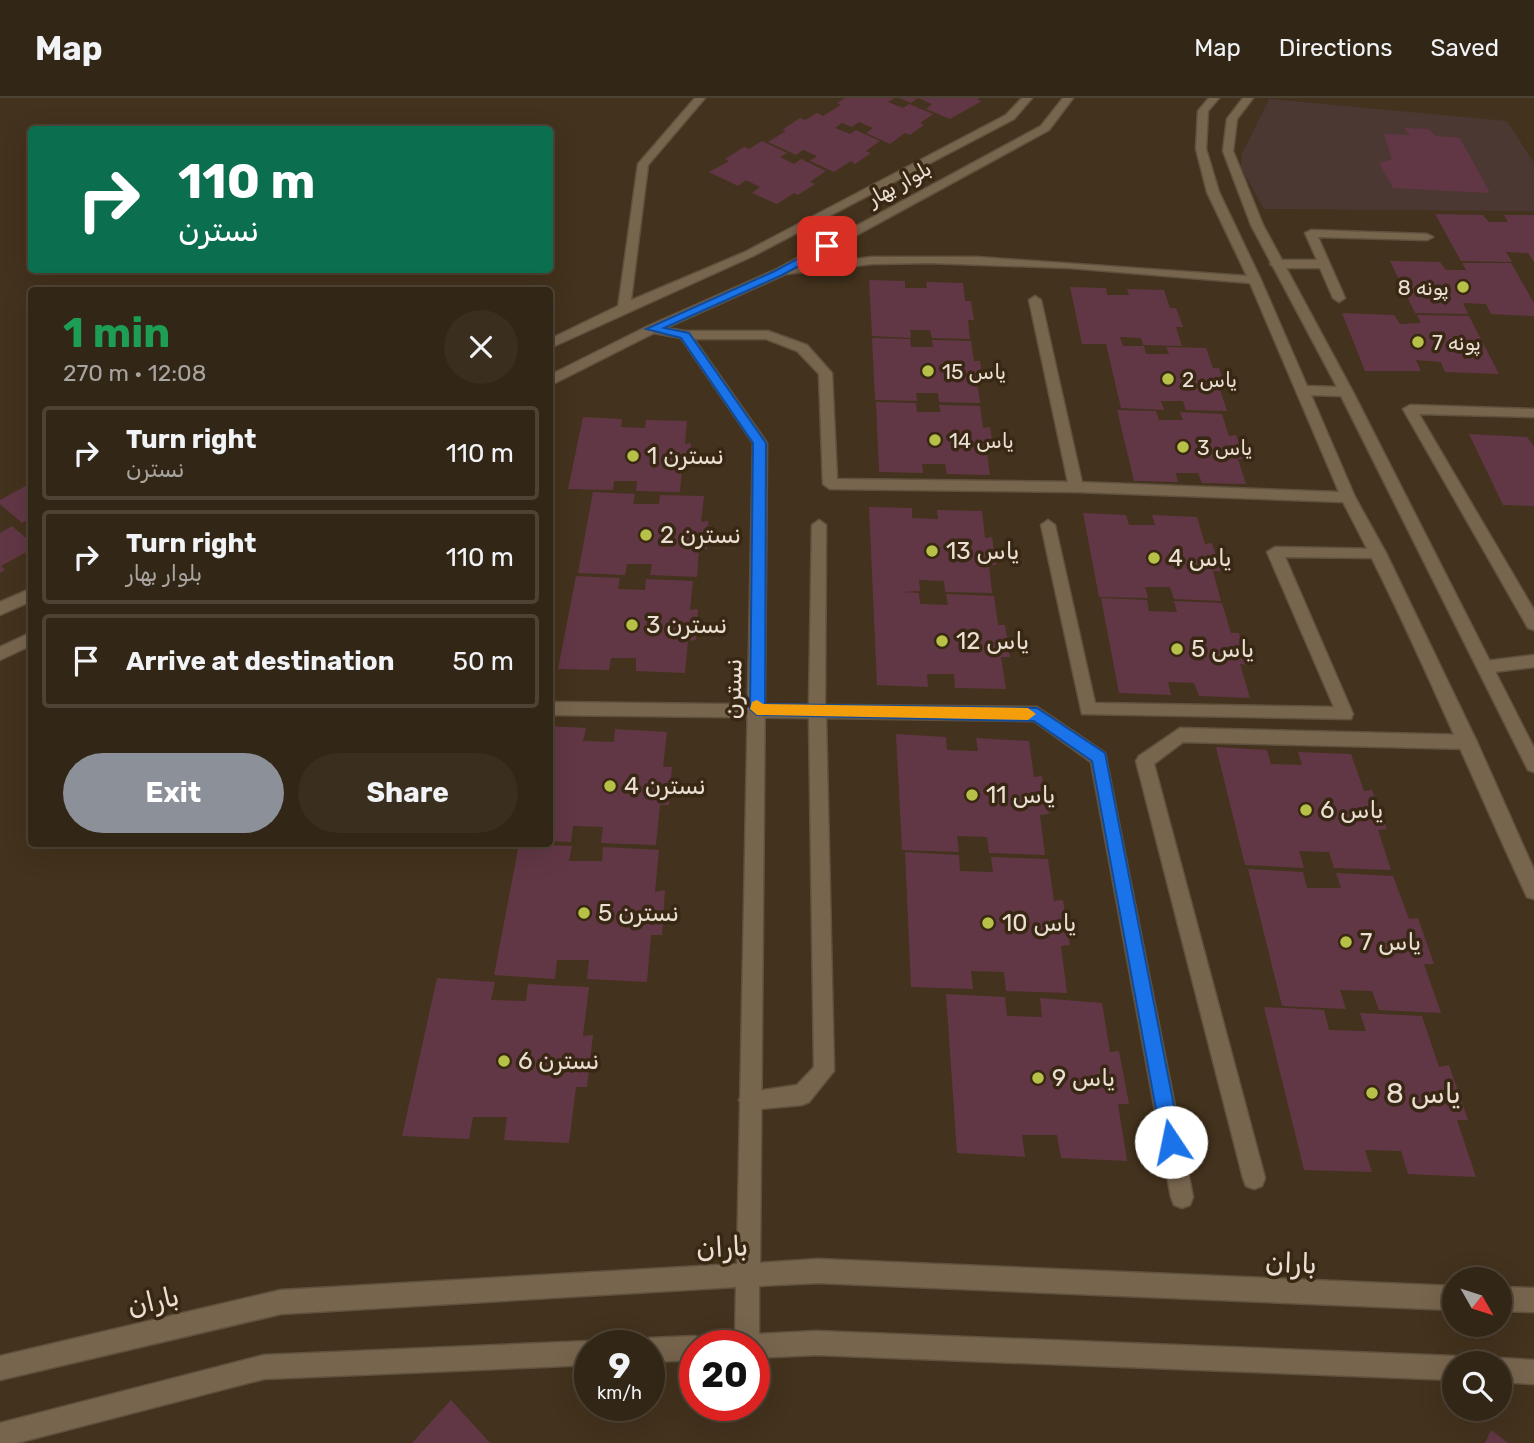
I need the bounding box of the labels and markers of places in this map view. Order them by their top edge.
pin [797,216,857,276]
place label: پونه 8 [1398,275,1449,302]
marker: پونه 8 [1455,279,1471,295]
place label: پونه 7 [1432,330,1481,357]
marker: پونه 7 [1410,334,1426,350]
place label: یاس 15 [942,359,1006,384]
marker: یاس 15 [920,363,936,379]
place label: یاس 2 [1182,367,1237,392]
marker: یاس 2 [1160,371,1176,387]
place label: یاس 14 [949,428,1014,453]
marker: یاس 14 [927,432,943,448]
place label: یاس 3 [1197,435,1252,460]
marker: یاس 3 [1175,439,1191,455]
place label: نسترن 1 [647,442,724,470]
marker: نسترن 1 [625,448,641,464]
place label: نسترن 2 [660,521,741,549]
marker: نسترن 2 [638,527,654,543]
place label: یاس 13 [946,537,1019,565]
marker: یاس 13 [924,543,940,559]
place label: یاس 4 [1168,544,1231,572]
marker: یاس 4 [1146,550,1162,566]
place label: نسترن 3 [646,611,727,639]
marker: نسترن 3 [624,617,640,633]
place label: یاس 12 [956,627,1029,655]
marker: یاس 12 [934,633,950,649]
place label: یاس 5 [1191,635,1254,663]
marker: یاس 5 [1169,641,1185,657]
place label: نسترن 4 [624,772,706,800]
marker: نسترن 4 [602,778,618,794]
place label: یاس 11 [986,781,1055,809]
marker: یاس 11 [964,787,980,803]
place label: یاس 6 [1320,796,1383,824]
marker: یاس 6 [1298,802,1314,818]
place label: نسترن 5 [598,899,679,927]
marker: نسترن 5 [576,905,592,921]
place label: یاس 10 [1002,909,1076,937]
marker: یاس 10 [980,915,996,931]
place label: یاس 7 [1360,928,1421,956]
marker: یاس 7 [1338,934,1354,950]
place label: نسترن 6 [518,1047,599,1075]
marker: نسترن 6 [496,1053,512,1069]
place label: یاس 9 [1052,1064,1115,1092]
marker: یاس 9 [1030,1070,1046,1086]
place label: یاس 8 [1386,1077,1460,1110]
marker: یاس 8 [1364,1085,1380,1101]

